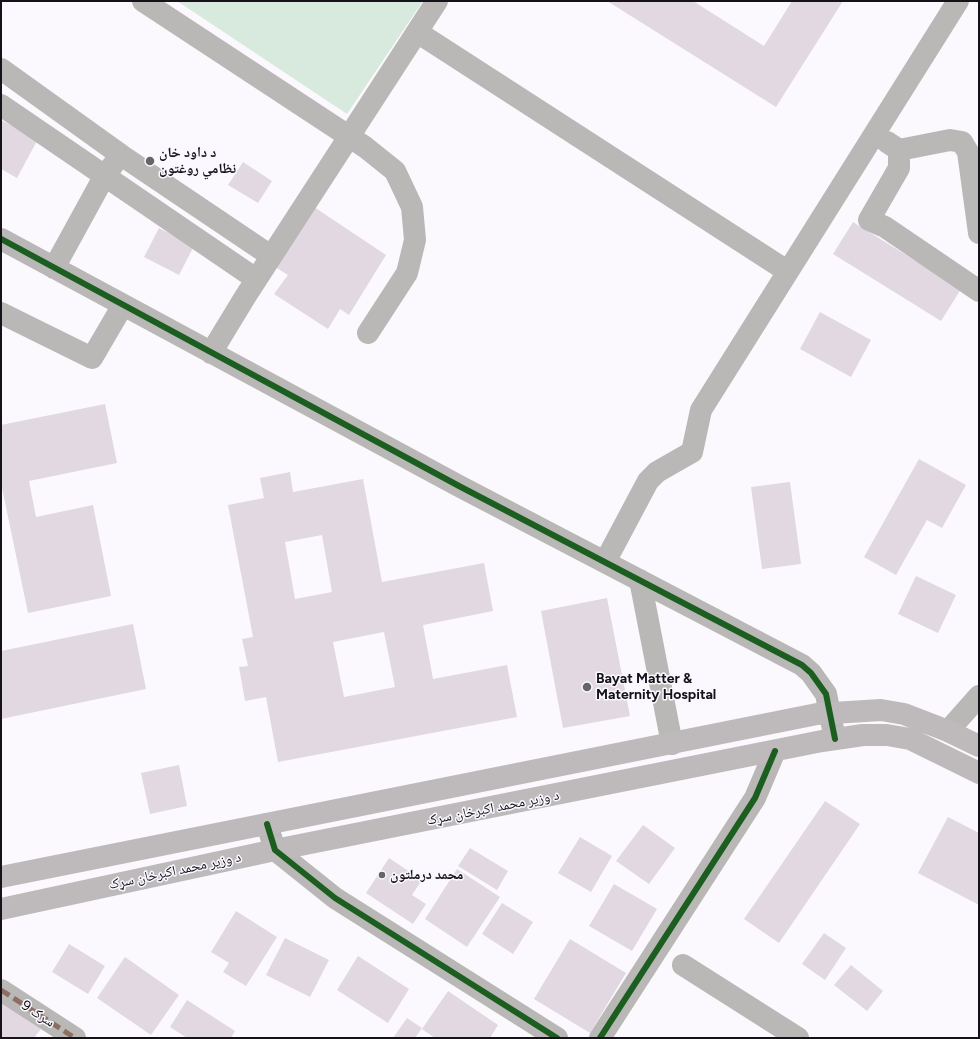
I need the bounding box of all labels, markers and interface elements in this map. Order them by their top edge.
place label: د داود خان نظامي روغتون [159,145,236,178]
marker: د داود خان نظامي روغتون [144,155,156,167]
place label: Bayat Matter & Maternity Hospital [596,671,716,704]
marker: Bayat Matter & Maternity Hospital [581,681,593,693]
street label: د وزیر محمد اکبرخان سړک [425,787,561,829]
street label: د وزیر محمد اکبرخان سړک [107,849,243,893]
place label: محمد درملتون [390,867,463,883]
marker: محمد درملتون [377,870,387,880]
street label: سرک 9 [18,997,58,1031]

